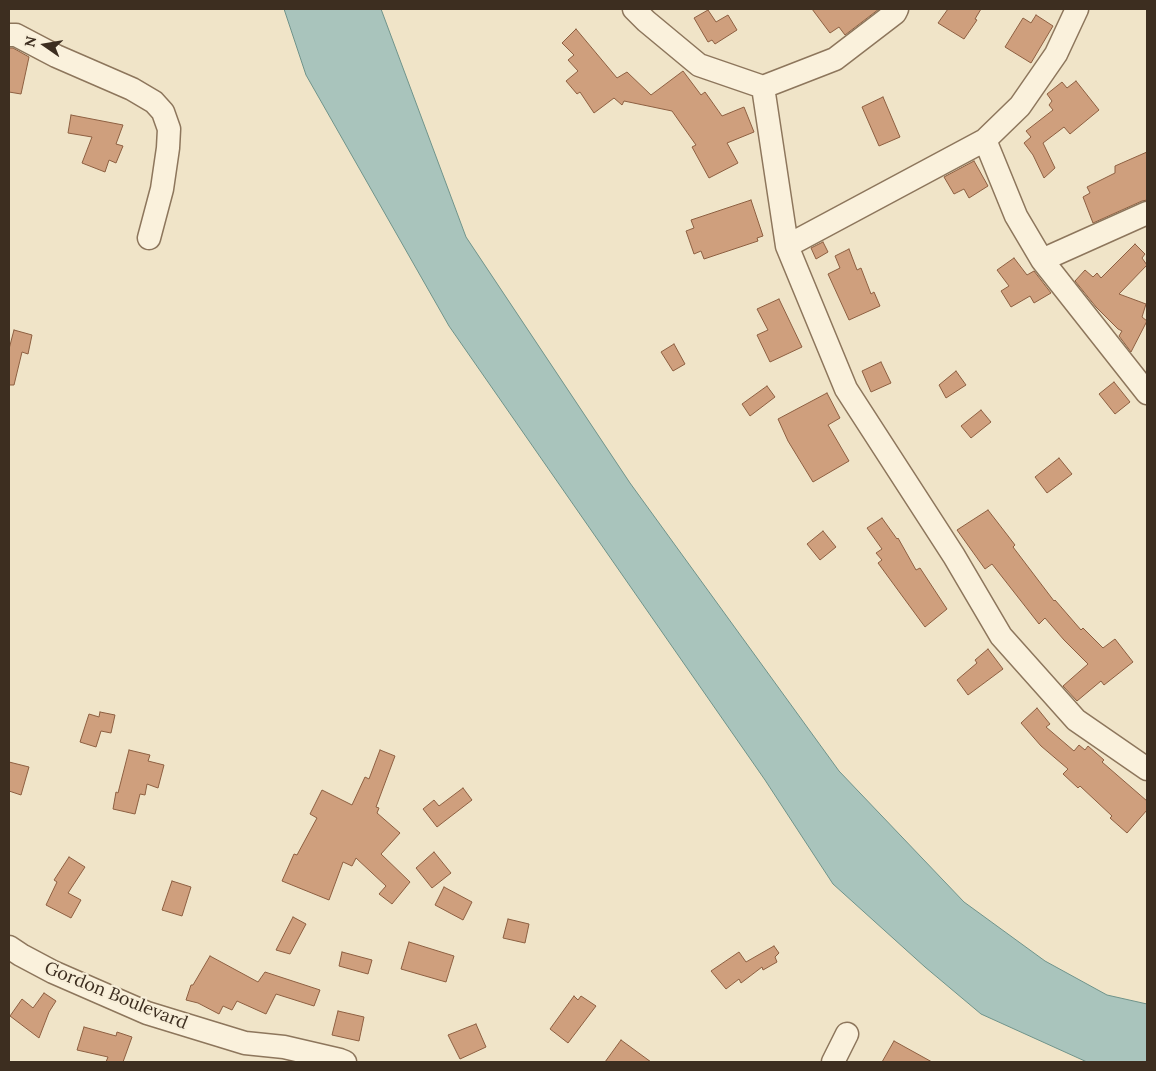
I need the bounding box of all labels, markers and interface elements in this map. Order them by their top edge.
north arrow [20,20,70,70]
text: N [20,34,40,49]
street label: Gordon Boulevard [41,957,191,1035]

